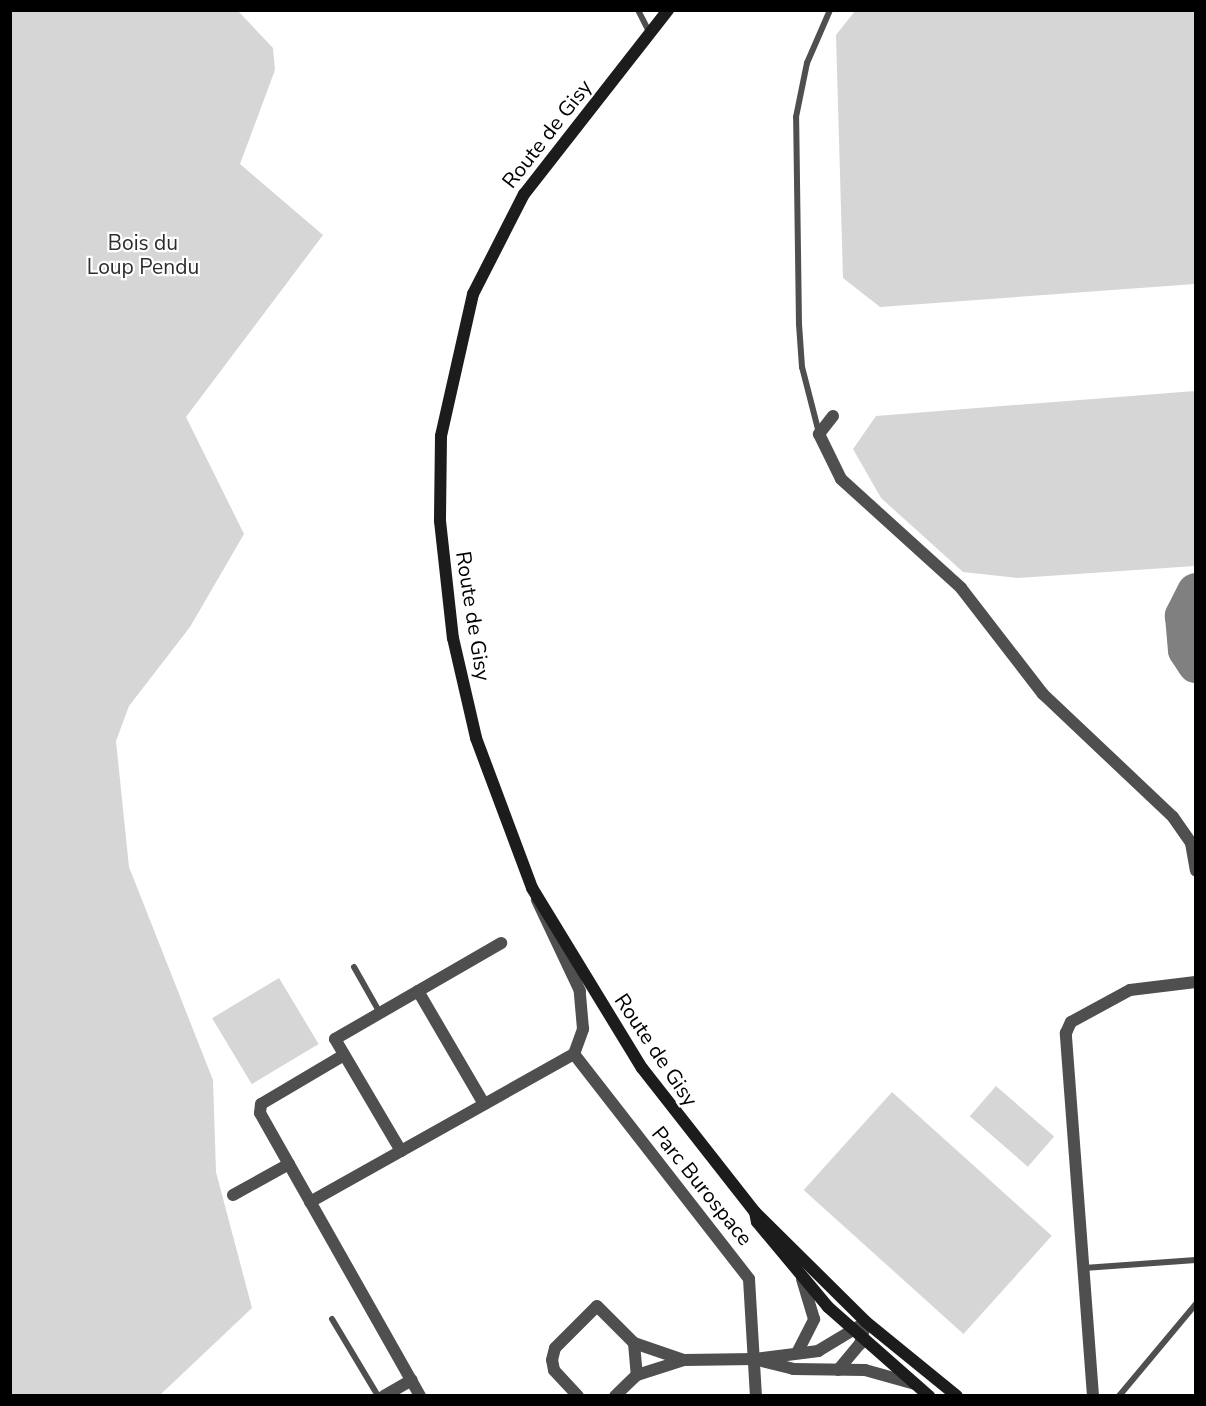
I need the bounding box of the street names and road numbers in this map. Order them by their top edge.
street label: Route de Gisy [497,75,597,193]
street label: Route de Gisy [450,549,496,683]
street label: Route de Gisy [609,989,703,1111]
street label: Parc Burospace [646,1121,758,1251]

